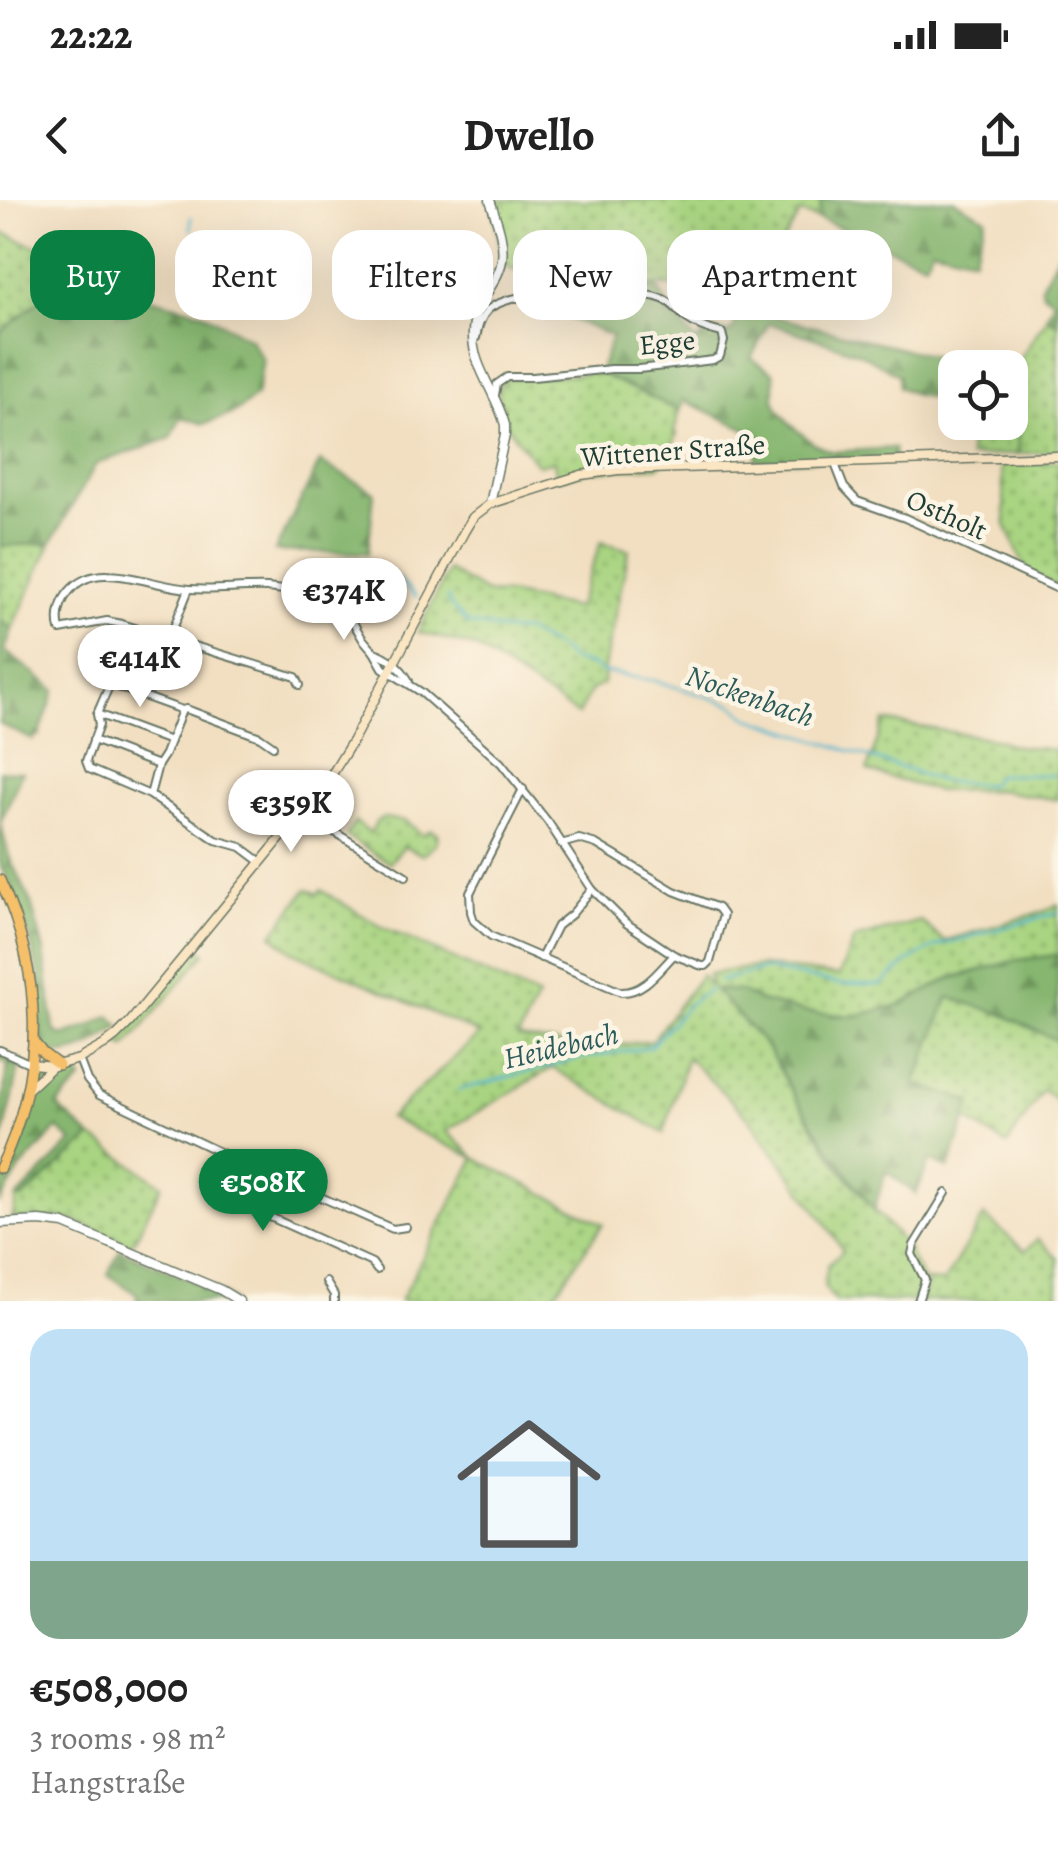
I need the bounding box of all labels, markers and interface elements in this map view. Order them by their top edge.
text: 22:22 [50,9,132,61]
text: Dwello [463,104,595,166]
icon: back [30,108,85,163]
icon: share [973,108,1028,163]
chip: Buy [30,230,155,320]
chip: Rent [175,230,312,320]
chip: Filters [332,230,493,320]
chip: New [513,230,647,320]
chip: Apartment [667,230,892,320]
street label: Egge [637,321,697,365]
map controls [938,350,1028,440]
button: locate [938,350,1028,440]
street label: Wittener Straße [579,426,767,476]
street label: Ostholt [900,480,993,550]
pin: €374K [274,558,414,643]
text: €374K [303,568,385,612]
pin: €414K [70,625,210,710]
text: €414K [100,635,180,679]
water label: Nockenbach [680,655,820,737]
pin: €359K [221,770,361,855]
text: €359K [250,780,332,824]
water label: Heidebach [500,1013,622,1079]
pin: €508K [193,1149,333,1234]
text: €508K [221,1159,305,1203]
icon: home [439,1394,619,1574]
text: €508,000 [30,1659,188,1716]
text: 3 rooms · 98 m² [30,1716,226,1760]
text: Hangstraße [30,1760,186,1804]

